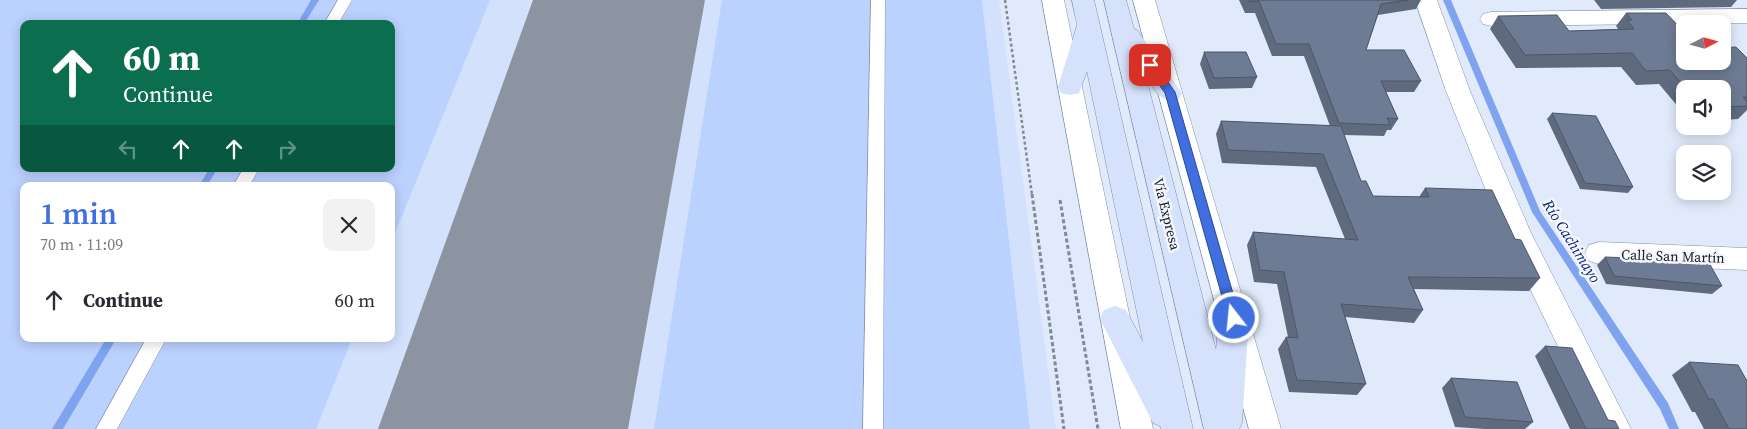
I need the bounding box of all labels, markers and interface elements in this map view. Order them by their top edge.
north arrow [1676,15,1731,70]
map controls [1676,15,1731,200]
text: 60 m [123,34,200,82]
icon: ahead [40,40,105,105]
pin [1129,44,1171,86]
icon: arrive [1136,51,1164,79]
text: Continue [123,79,213,109]
button: sound [1676,80,1731,135]
icon: left [114,135,142,163]
icon: ahead [167,135,195,163]
icon: ahead [220,135,248,163]
icon: right [273,135,301,163]
button: layers [1676,145,1731,200]
street label: Vía Expresa [1148,176,1186,253]
text: 1 min [40,193,117,234]
water label: Río Cachimayo [1538,195,1606,287]
button: close [323,199,375,251]
text: 70 m · 11:09 [40,233,123,255]
street label: Calle San Martín [1621,244,1726,268]
icon: ahead [40,286,68,314]
text: Continue [83,287,163,313]
text: 60 m [334,287,375,313]
position arrow [1207,291,1259,343]

